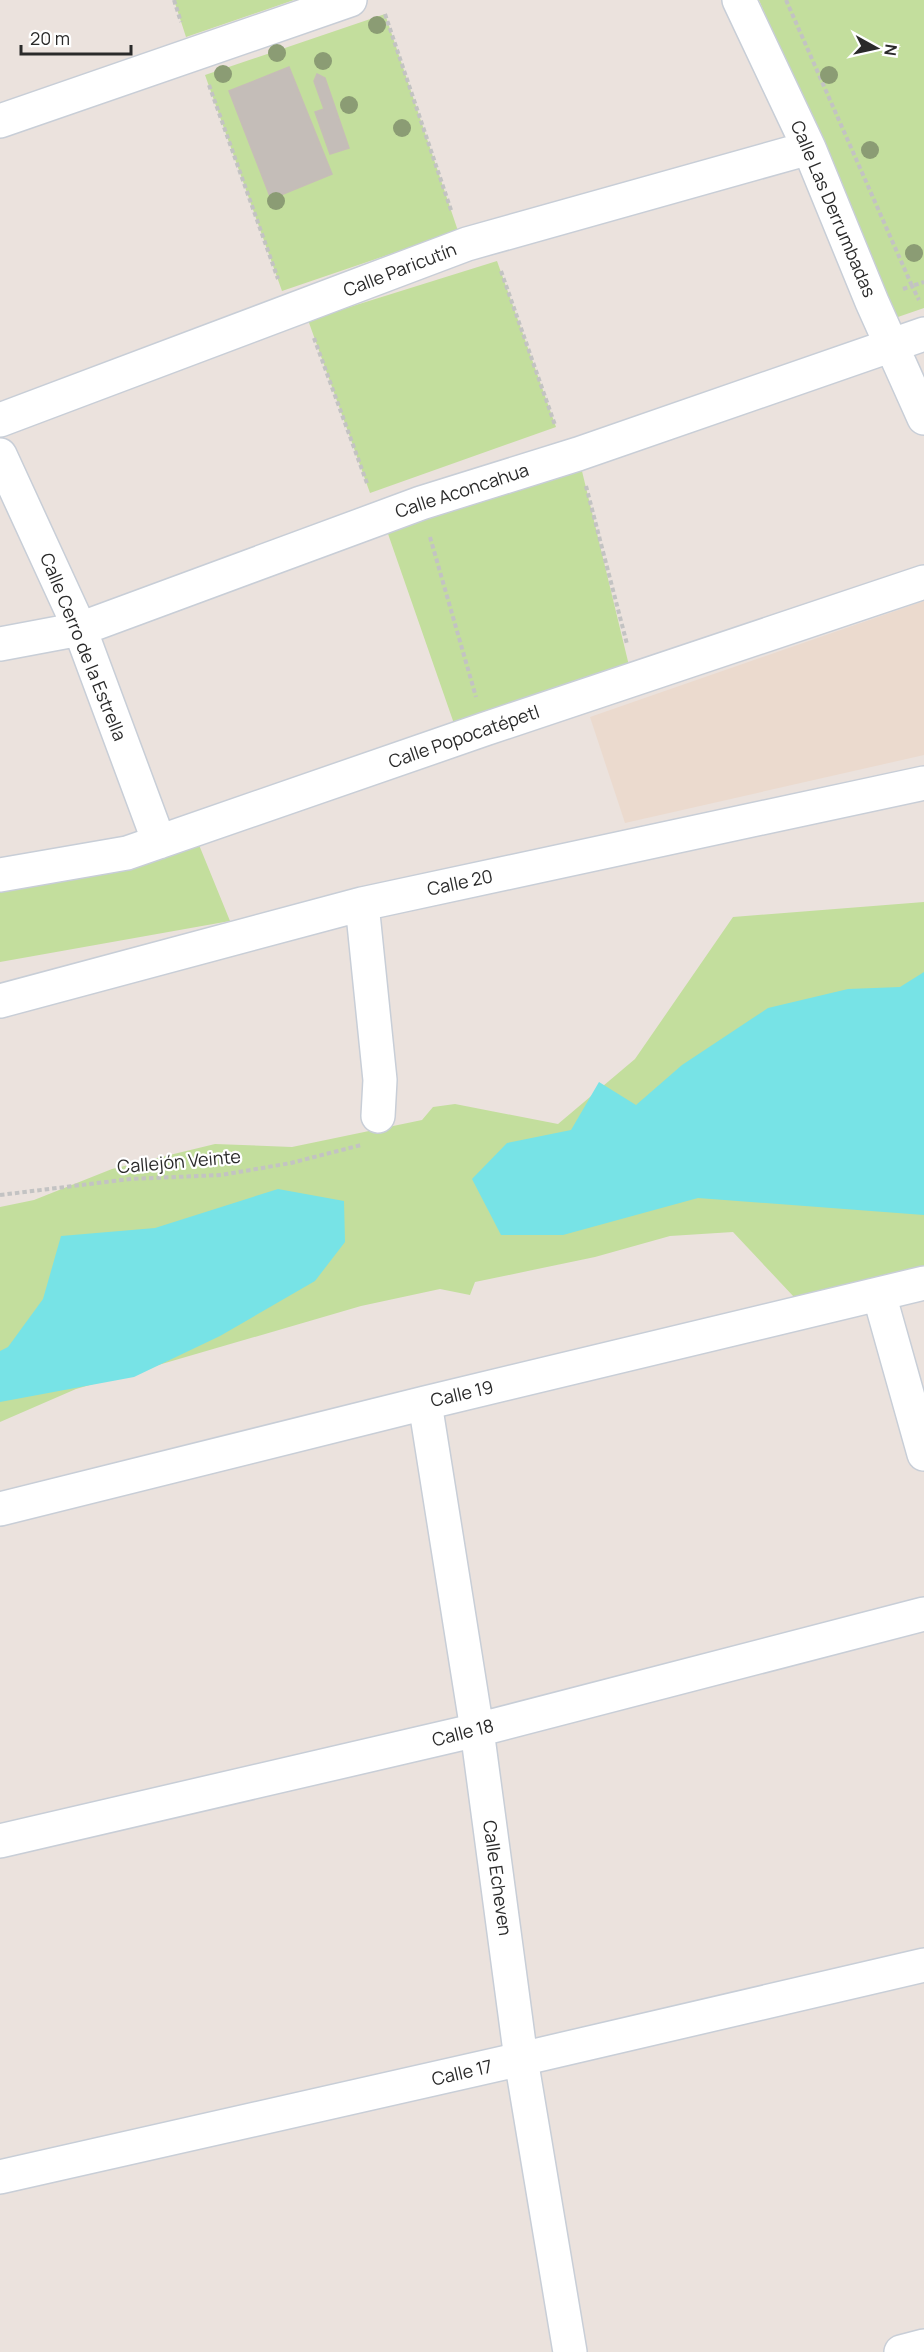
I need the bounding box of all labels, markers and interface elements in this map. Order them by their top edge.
scale bar [21,18,130,56]
north arrow [846,18,906,78]
text: 20 m [30,26,70,50]
text: N [879,43,903,57]
street label: Calle Las Derrumbadas [786,116,882,301]
street label: Calle Paricutín [340,236,460,302]
street label: Calle Aconcahua [392,457,532,523]
street label: Calle Cerro de la Estrella [35,549,133,744]
street label: Calle Popocatépetl [385,699,542,773]
street label: Calle 20 [425,863,495,901]
street label: Callejón Veinte [116,1144,242,1178]
street label: Calle 19 [428,1374,495,1412]
street label: Calle 18 [429,1713,496,1751]
street label: Calle Echeven [478,1819,518,1937]
street label: Calle 17 [429,2053,494,2091]

